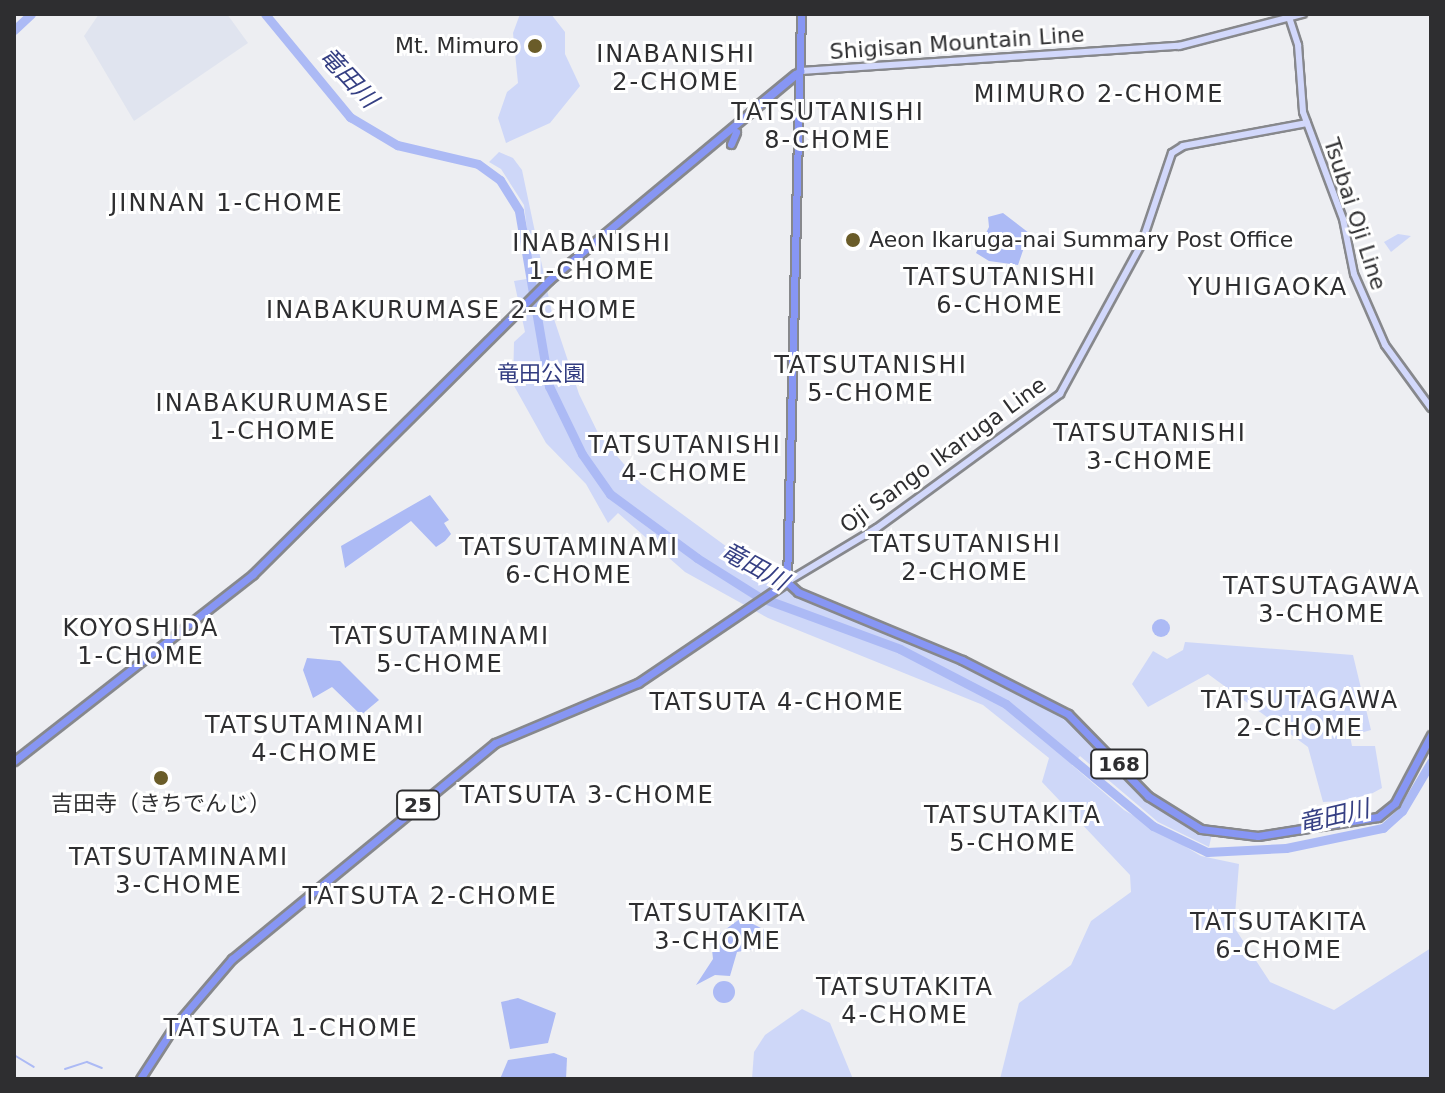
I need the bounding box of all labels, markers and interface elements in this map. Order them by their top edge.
street label: Shigisan Mountain Line [829,21,1085,65]
place label: Mt. Mimuro [395,33,519,59]
marker: Mt. Mimuro [526,37,544,55]
district label: INABANISHI 2-CHOME [596,41,756,97]
water label: 竜田川 [313,42,383,114]
district label: MIMURO 2-CHOME [974,81,1224,109]
district label: TATSUTANISHI 8-CHOME [731,99,925,155]
street label: Tsubai Oji Line [1318,135,1392,293]
district label: JINNAN 1-CHOME [110,190,344,218]
place label: Aeon Ikaruga-nai Summary Post Office [869,227,1293,253]
district label: INABANISHI 1-CHOME [512,230,672,286]
marker: Aeon Ikaruga-nai Summary Post Office [844,231,862,249]
district label: TATSUTANISHI 6-CHOME [903,264,1097,320]
district label: YUHIGAOKA [1188,274,1348,302]
district label: INABAKURUMASE 2-CHOME [266,297,638,325]
district label: TATSUTANISHI 5-CHOME [774,352,968,408]
park label: 竜田公園 [497,361,585,387]
street label: Oji Sango Ikaruga Line [835,371,1051,539]
district label: INABAKURUMASE 1-CHOME [156,390,390,446]
district label: TATSUTANISHI 3-CHOME [1053,420,1247,476]
district label: TATSUTANISHI 4-CHOME [588,432,782,488]
district label: TATSUTANISHI 2-CHOME [868,531,1062,587]
district label: TATSUTAMINAMI 6-CHOME [459,534,679,590]
water label: 竜田川 [716,537,792,597]
district label: TATSUTAGAWA 3-CHOME [1223,573,1421,629]
district label: KOYOSHIDA 1-CHOME [62,615,220,671]
district label: TATSUTAMINAMI 5-CHOME [330,623,550,679]
district label: TATSUTAGAWA 2-CHOME [1201,687,1399,743]
district label: TATSUTA 4-CHOME [649,689,905,717]
district label: TATSUTAMINAMI 4-CHOME [205,712,425,768]
road number: 168 [1089,748,1149,780]
marker: 吉田寺（きちでんじ） [152,769,170,787]
district label: TATSUTA 3-CHOME [459,782,715,810]
road number: 25 [396,789,440,821]
place label: 吉田寺（きちでんじ） [51,791,271,817]
water label: 竜田川 [1296,795,1372,839]
district label: TATSUTAKITA 5-CHOME [924,802,1102,858]
district label: TATSUTAMINAMI 3-CHOME [69,844,289,900]
district label: TATSUTA 2-CHOME [302,883,558,911]
district label: TATSUTAKITA 3-CHOME [629,900,807,956]
district label: TATSUTAKITA 6-CHOME [1190,909,1368,965]
district label: TATSUTAKITA 4-CHOME [816,974,994,1030]
district label: TATSUTA 1-CHOME [163,1015,419,1043]

